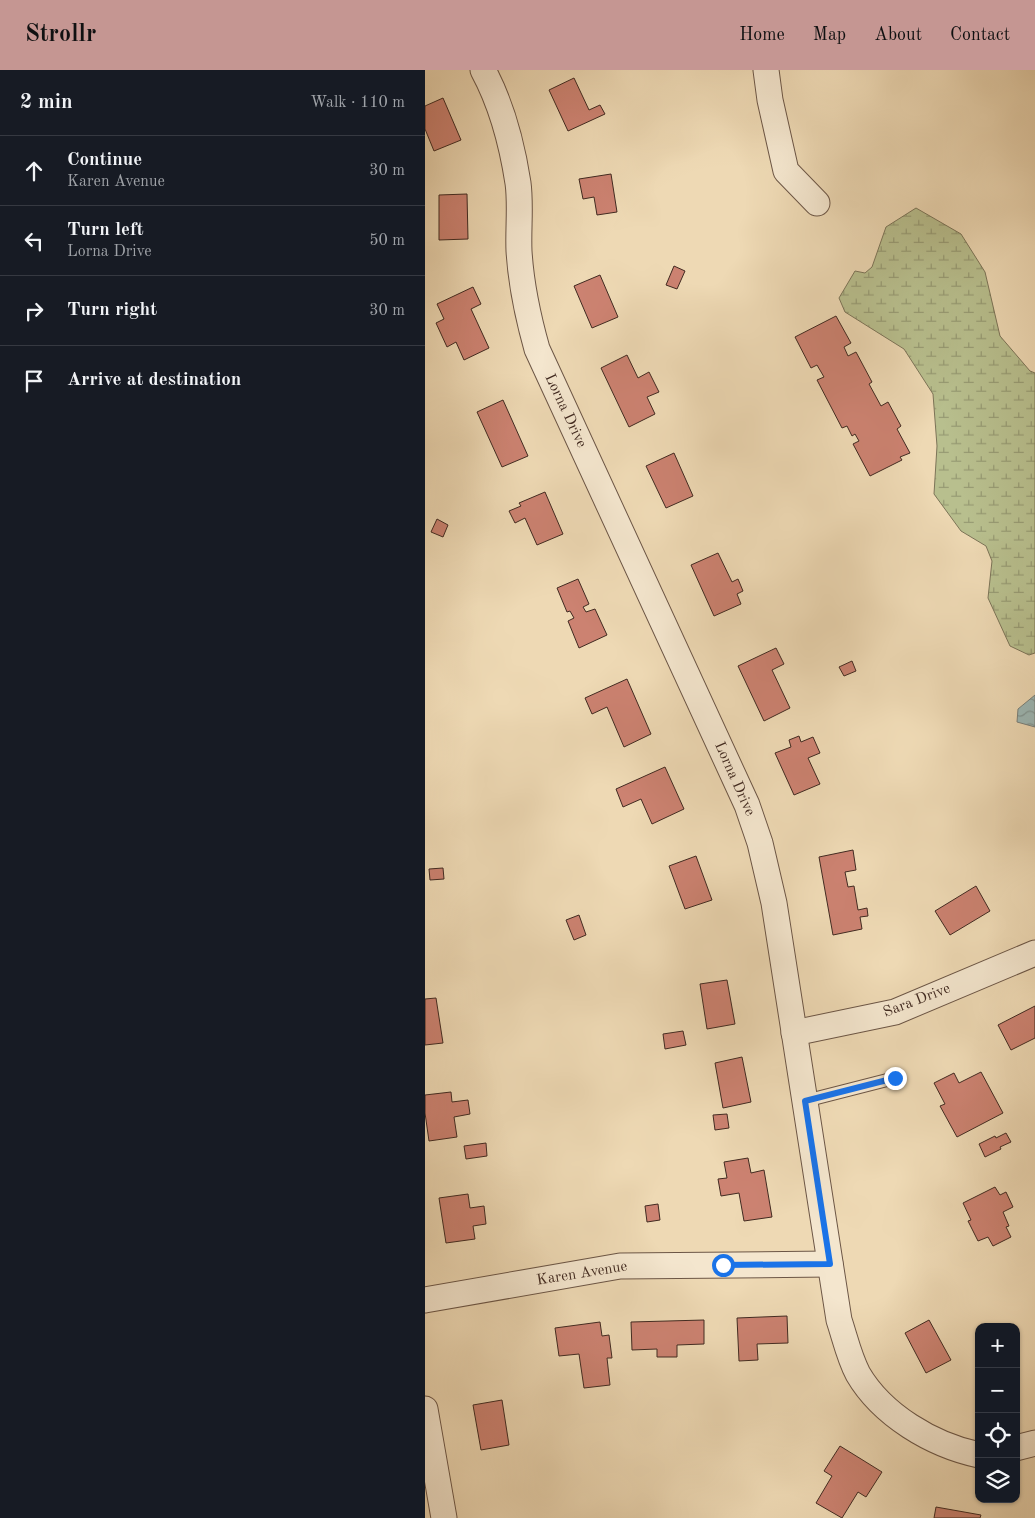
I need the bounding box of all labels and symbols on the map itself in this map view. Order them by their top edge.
street label: Lorna Drive [541,372,589,450]
street label: Lorna Drive [711,740,757,818]
street label: Sara Drive [881,981,953,1021]
route end [884,1067,907,1090]
route start [712,1254,735,1277]
street label: Karen Avenue [536,1259,629,1289]

